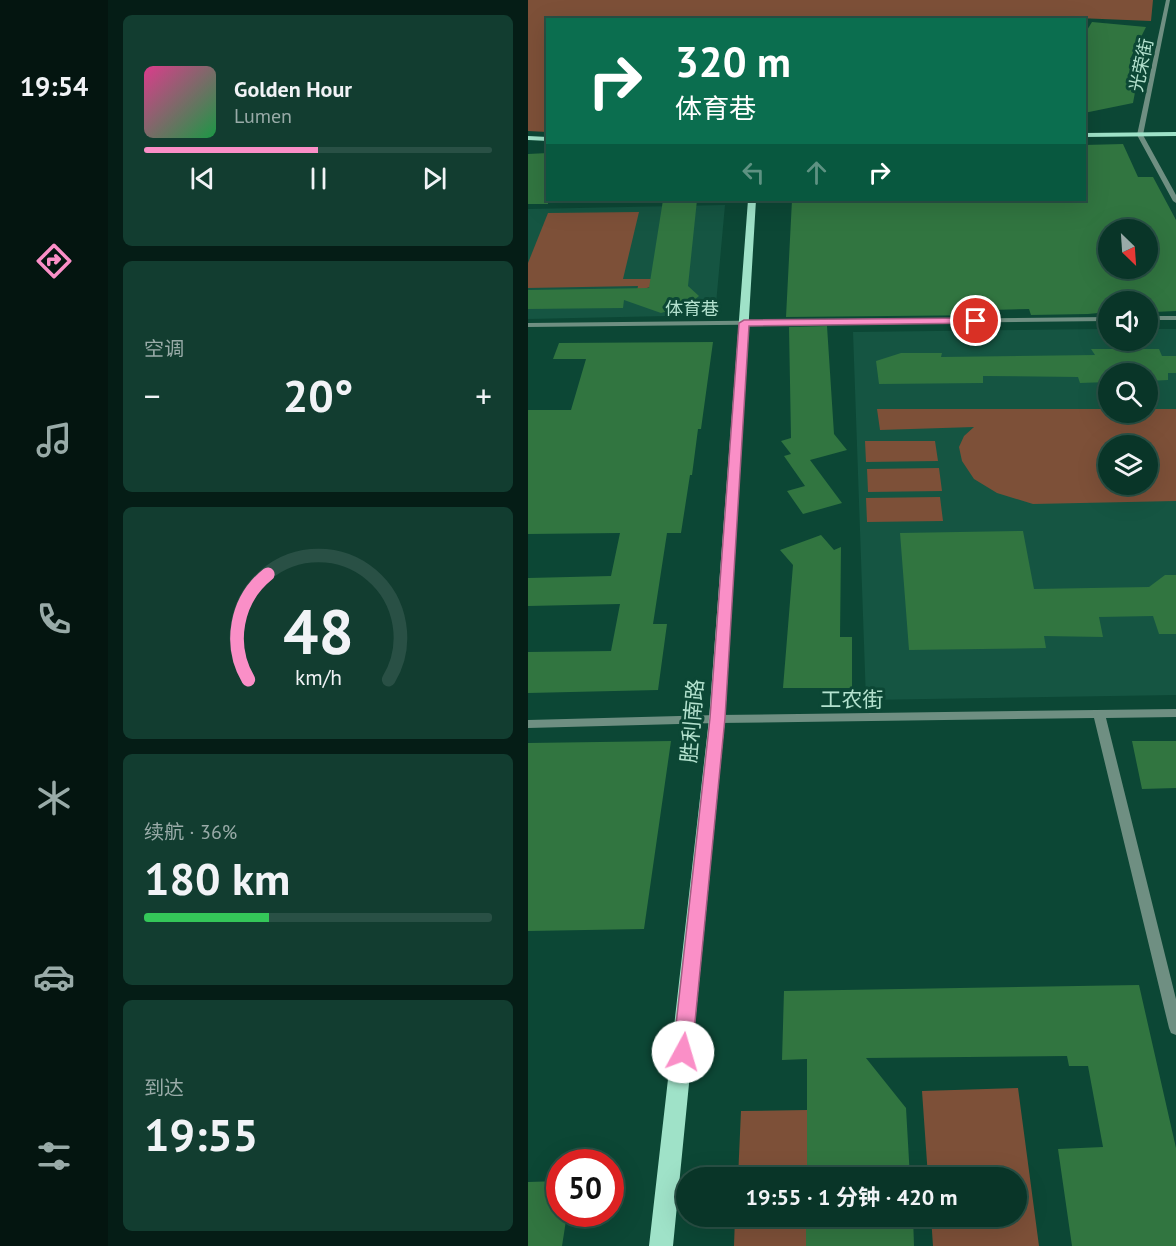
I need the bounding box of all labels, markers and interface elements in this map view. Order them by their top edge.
text: 320 m [675,34,791,89]
street label: 光荣街 [1124,36,1158,94]
icon: right [576,42,654,120]
text: 19:54 [20,69,88,103]
text: Golden Hour [234,75,352,103]
text: 体育巷 [675,91,756,125]
text: Lumen [234,103,292,129]
icon: left [737,156,770,189]
icon: ahead [800,156,833,189]
icon: right [863,156,896,189]
icon: previous [186,162,219,195]
icon: pause [302,162,335,195]
icon: next [418,162,451,195]
north arrow [1098,219,1158,279]
map controls [1098,219,1158,495]
icon: directions [33,240,75,282]
button: sound [1098,291,1158,351]
pin [950,295,1001,346]
street label: 体育巷 [665,297,719,320]
icon: arrive [959,304,992,337]
text: 空调 [144,336,184,362]
button: search [1098,363,1158,423]
text: 20° [283,366,353,424]
text: − [144,374,161,417]
text: + [475,374,492,417]
icon: music [33,419,75,461]
button: layers [1098,435,1158,495]
text: 48 [283,590,353,671]
icon: phone [33,598,75,640]
text: km/h [294,663,341,691]
street label: 胜利南路 [675,678,709,764]
street label: 工农街 [821,686,884,713]
icon: climate [33,777,75,819]
text: 续航 · 36% [144,819,237,845]
text: 180 km [144,849,290,907]
icon: car [33,956,75,998]
position arrow [651,1020,715,1084]
text: 到达 [144,1075,184,1101]
text: 19:55 [144,1105,258,1163]
icon: filters [33,1135,75,1177]
speed limit sign: 50 [546,1149,624,1227]
text: 19:55 · 1 分钟 · 420 m [746,1183,957,1211]

